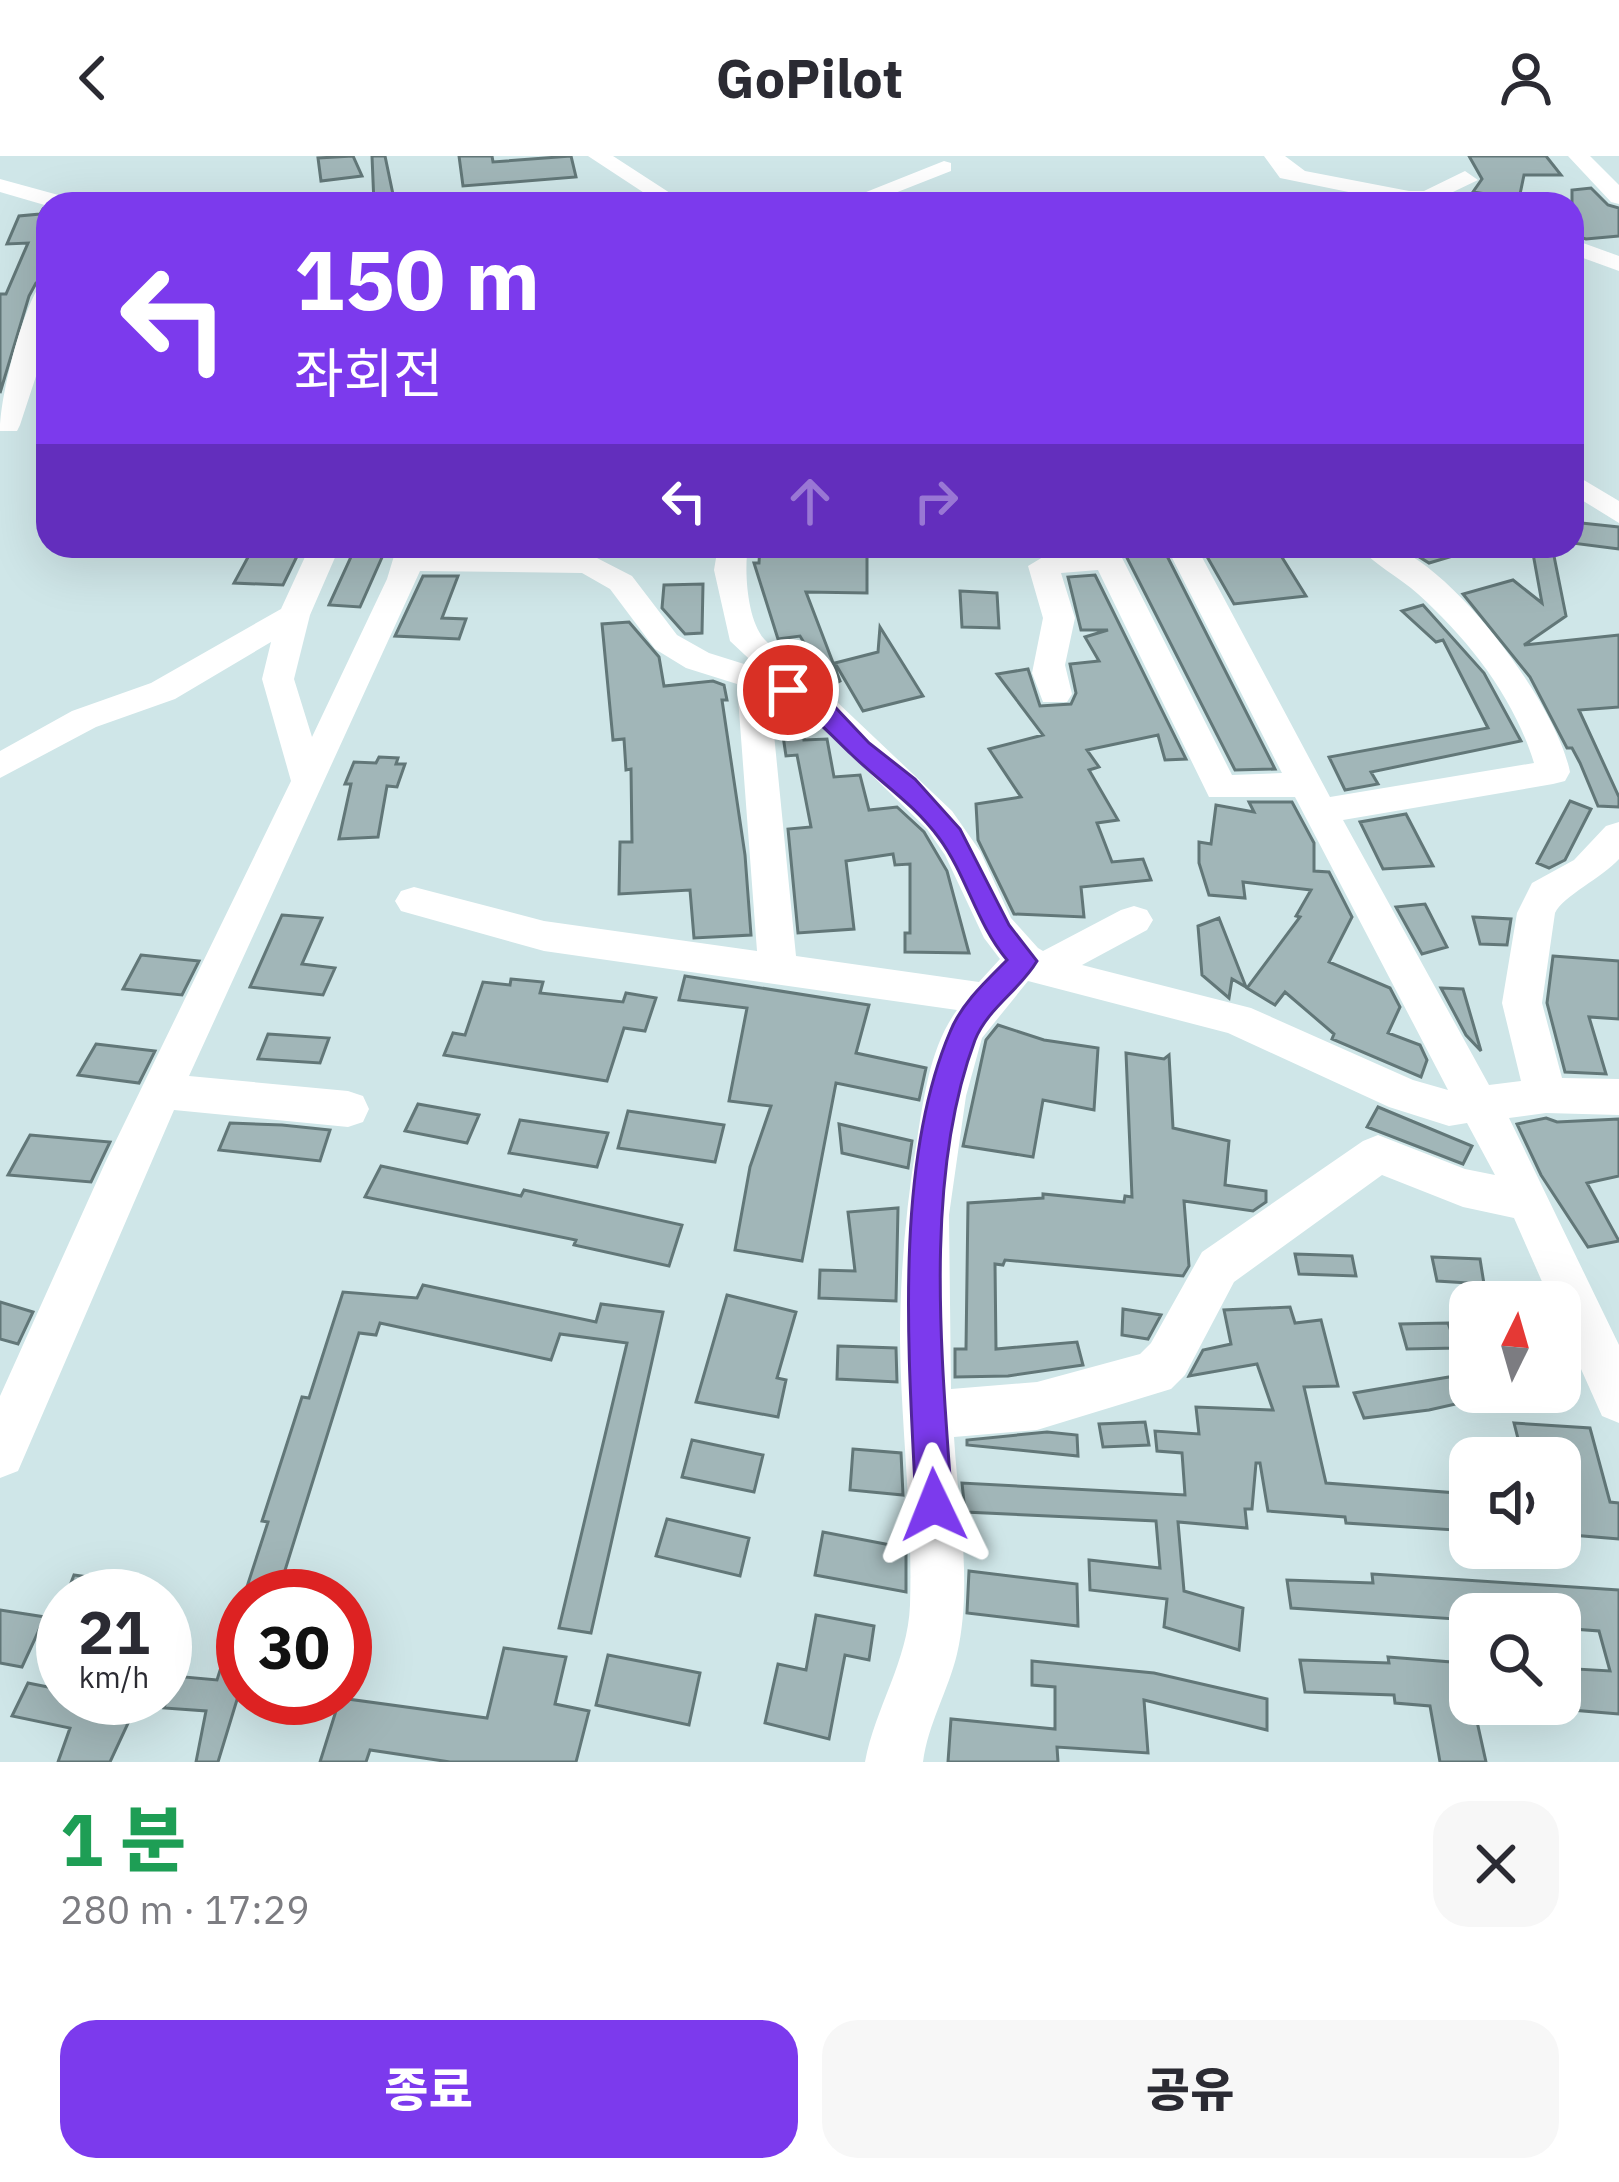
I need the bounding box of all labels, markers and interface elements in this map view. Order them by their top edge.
text: GoPilot [716,43,903,113]
icon: back [60,45,126,111]
icon: person [1493,45,1559,111]
text: 150 m [294,224,540,333]
icon: left [96,240,252,396]
text: 좌회전 [294,338,443,408]
icon: left [651,468,717,534]
icon: ahead [777,468,843,534]
icon: right [903,468,969,534]
pin [737,639,839,741]
icon: arrive [755,657,821,723]
north arrow [1449,1281,1581,1413]
map controls [1449,1281,1581,1725]
button: sound [1449,1437,1581,1569]
position arrow [871,1442,997,1568]
speed limit sign: 30 [216,1569,372,1725]
text: 21 [78,1592,150,1671]
button: search [1449,1593,1581,1725]
text: km/h [79,1657,149,1696]
text: 1 분 [60,1792,186,1886]
button: close [1433,1801,1559,1927]
text: 280 m · 17:29 [60,1884,310,1935]
button: 종료 [60,2020,798,2158]
button: 공유 [822,2020,1559,2158]

